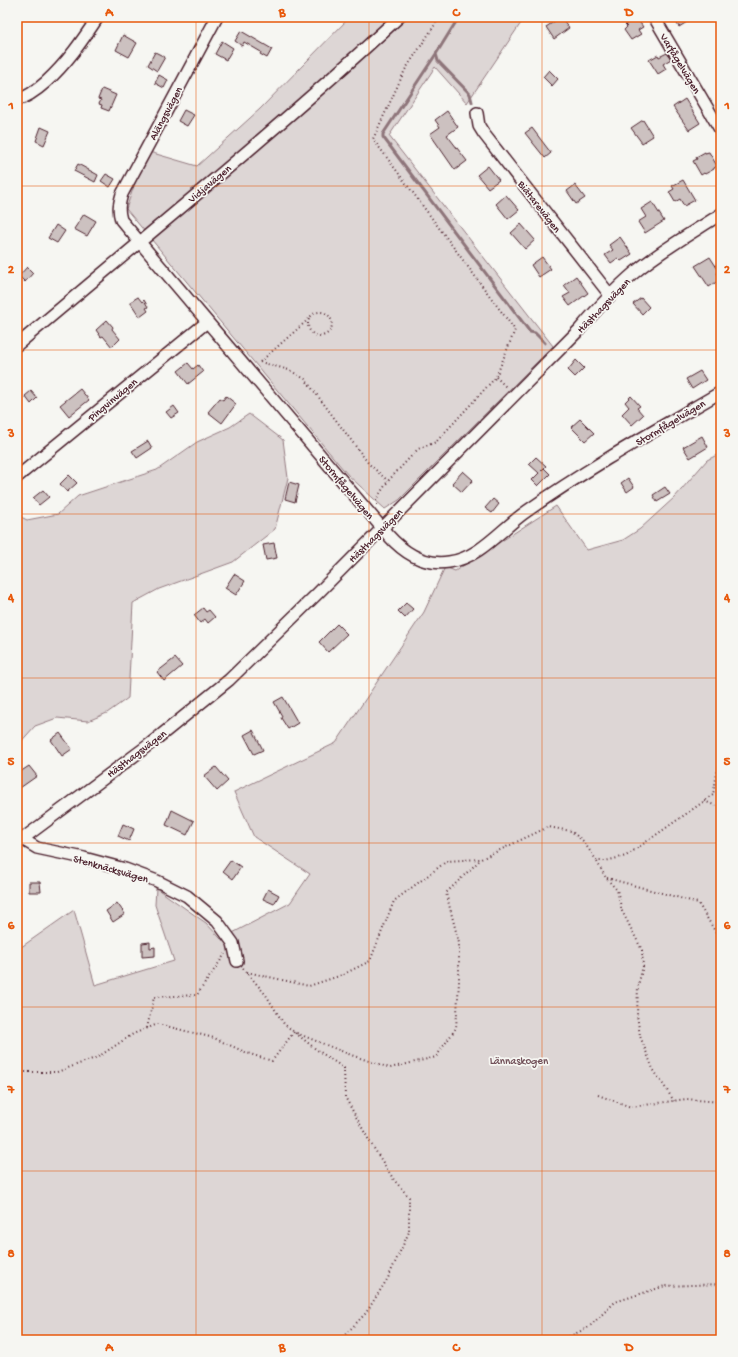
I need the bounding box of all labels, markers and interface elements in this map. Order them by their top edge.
text: A [104,6,114,21]
text: B [278,6,287,21]
text: C [451,6,461,21]
text: D [624,6,634,21]
street label: Varfågelvägen [656,30,703,97]
street label: Alängsvägen [148,85,186,143]
text: 1 [7,99,14,114]
text: 1 [723,99,730,114]
street label: Vidjavägen [186,163,235,207]
street label: Biätarevägen [514,178,563,236]
text: 2 [8,263,15,278]
text: 2 [724,263,731,278]
street label: Hästhagsvägen [575,276,634,336]
street label: Pingvinvägen [85,376,141,425]
street label: Stormfågelvägen [634,397,709,449]
text: 3 [7,427,15,442]
text: 3 [723,427,731,442]
street label: Stormfågelvägen [315,454,377,523]
street label: Hästhagsvägen [347,506,406,566]
text: 4 [7,591,15,606]
text: 4 [723,591,731,606]
street label: Hästhagsvägen [105,728,170,781]
text: 5 [8,755,15,770]
text: 5 [724,755,731,770]
street label: Stenknäcksvägen [72,853,150,887]
text: 6 [8,919,15,934]
text: 6 [724,919,731,934]
park label: Lännaskogen [490,1056,549,1068]
text: 7 [7,1083,16,1098]
text: 7 [723,1083,732,1098]
text: 8 [7,1247,15,1262]
text: 8 [723,1247,731,1262]
text: A [104,1341,114,1356]
text: B [278,1341,287,1356]
text: C [451,1341,461,1356]
text: D [624,1341,634,1356]

